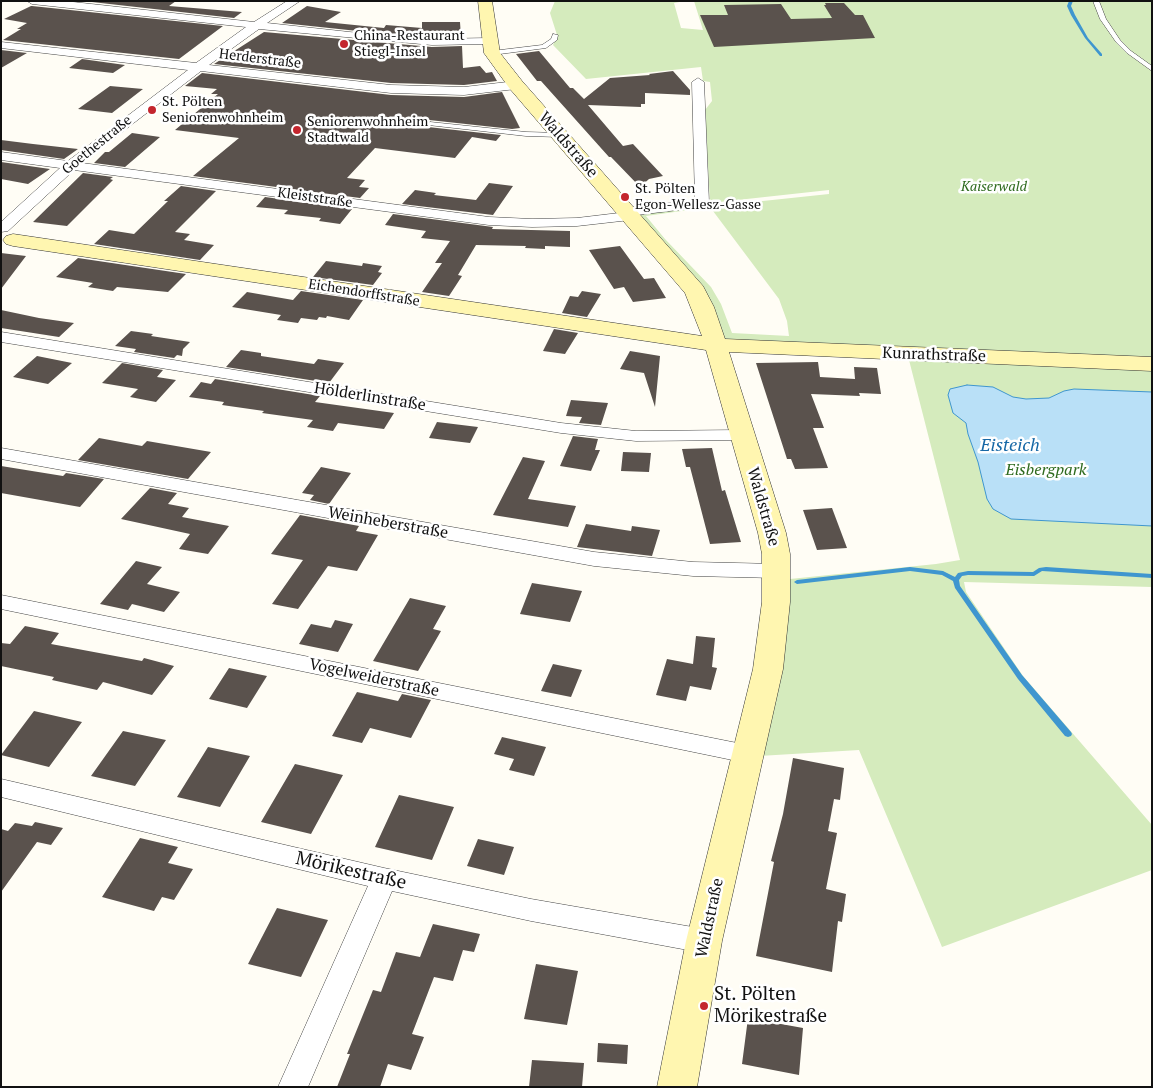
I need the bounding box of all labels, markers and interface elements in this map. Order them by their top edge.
place label: China-Restaurant Stiegl-Insel [354,28,465,60]
marker: China-Restaurant Stiegl-Insel [338,38,350,50]
street label: Herderstraße [218,46,302,72]
place label: St. Pölten Seniorenwohnheim [162,94,283,126]
marker: St. Pölten Seniorenwohnheim [146,104,158,116]
street label: Waldstraße [534,108,602,182]
street label: Goethestraße [59,112,135,178]
place label: Seniorenwohnheim Stadtwald [307,114,428,146]
marker: Seniorenwohnheim Stadtwald [291,124,303,136]
park label: Kaiserwald [961,179,1027,195]
place label: St. Pölten Egon-Wellesz-Gasse [635,181,761,213]
street label: Kleiststraße [276,184,354,212]
marker: St. Pölten Egon-Wellesz-Gasse [619,191,631,203]
street label: Eichendorffstraße [307,276,421,310]
street label: Kunrathstraße [882,344,986,366]
street label: Hölderlinstraße [313,379,427,415]
water label: Eisteich [980,435,1040,457]
park label: Eisbergpark [1005,460,1087,480]
street label: Waldstraße [743,465,783,549]
street label: Weinheberstraße [326,503,450,543]
street label: Vogelweiderstraße [307,655,441,701]
street label: Mörikestraße [293,847,409,895]
street label: Waldstraße [692,876,728,960]
place label: St. Pölten Mörikestraße [714,984,827,1028]
marker: St. Pölten Mörikestraße [698,1000,710,1012]

